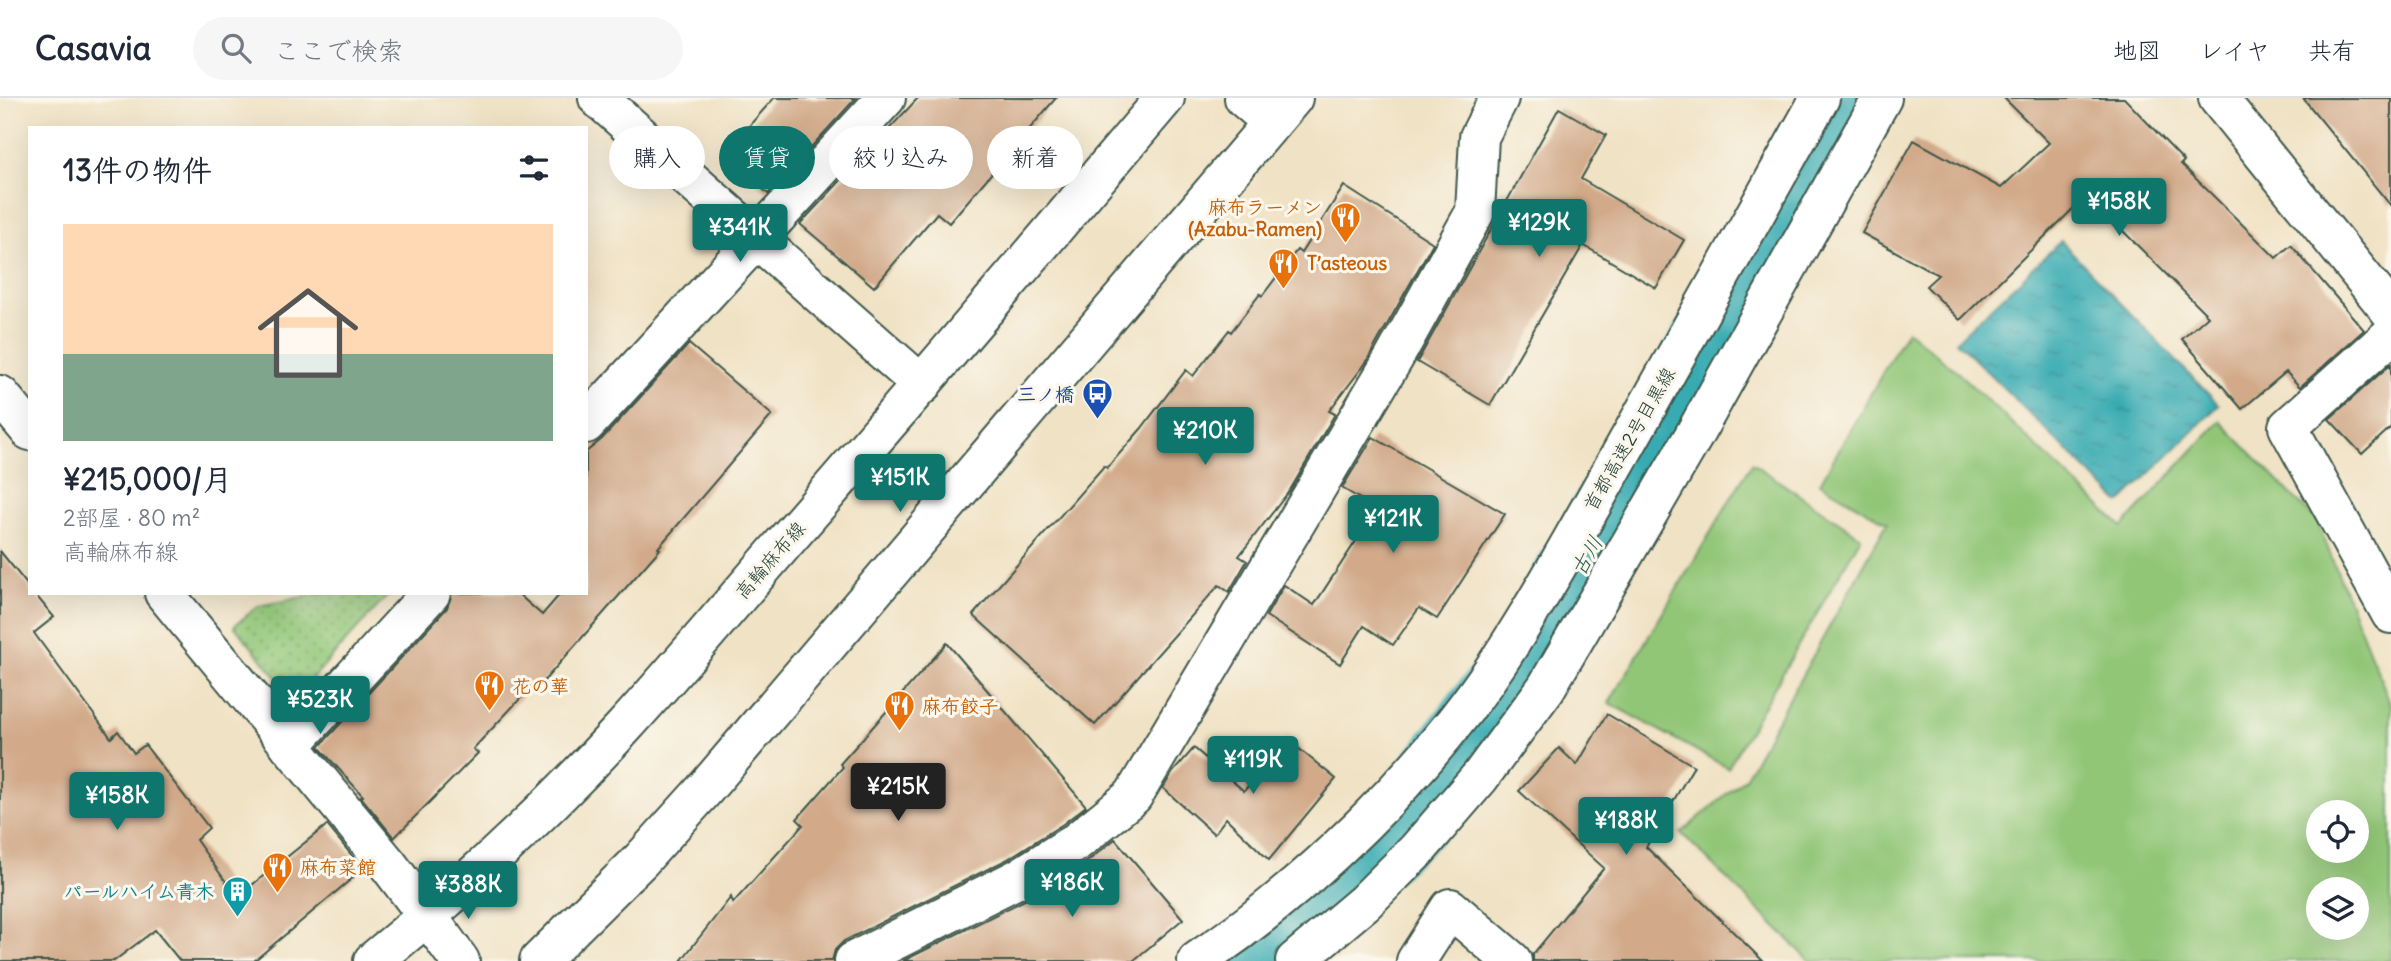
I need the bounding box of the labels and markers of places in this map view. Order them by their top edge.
pin: ¥158K [2070,178,2168,238]
place label: 麻布ラーメン (Azabu-Ramen) [1188,195,1322,241]
pin: ¥129K [1490,200,1588,259]
restaurant icon: 麻布ラーメン (Azabu-Ramen) [1328,201,1362,245]
pin: ¥341K [691,204,789,264]
restaurant icon: T’asteous [1267,246,1301,290]
place label: T’asteous [1307,251,1387,275]
bus stop icon: 三ノ橋 [1080,377,1114,421]
place label: 三ノ橋 [1017,382,1074,406]
pin: ¥210K [1156,408,1254,467]
pin: ¥151K [851,454,949,514]
pin: ¥121K [1344,496,1442,555]
restaurant icon: 花の華 [472,669,506,713]
place label: 花の華 [512,674,569,698]
pin: ¥523K [271,676,369,736]
restaurant icon: 麻布餃子 [882,689,916,733]
place label: 麻布餃子 [922,694,998,718]
pin: ¥119K [1204,736,1302,796]
pin: ¥215K [849,764,947,823]
pin: ¥158K [68,772,166,832]
pin: ¥188K [1577,798,1675,857]
restaurant icon: 麻布菜館 [260,850,294,894]
place label: 麻布菜館 [300,855,376,879]
pin: ¥186K [1023,860,1121,919]
pin: ¥388K [419,862,517,921]
building icon: パールハイム青木 [220,874,254,918]
place label: パールハイム青木 [64,879,214,903]

